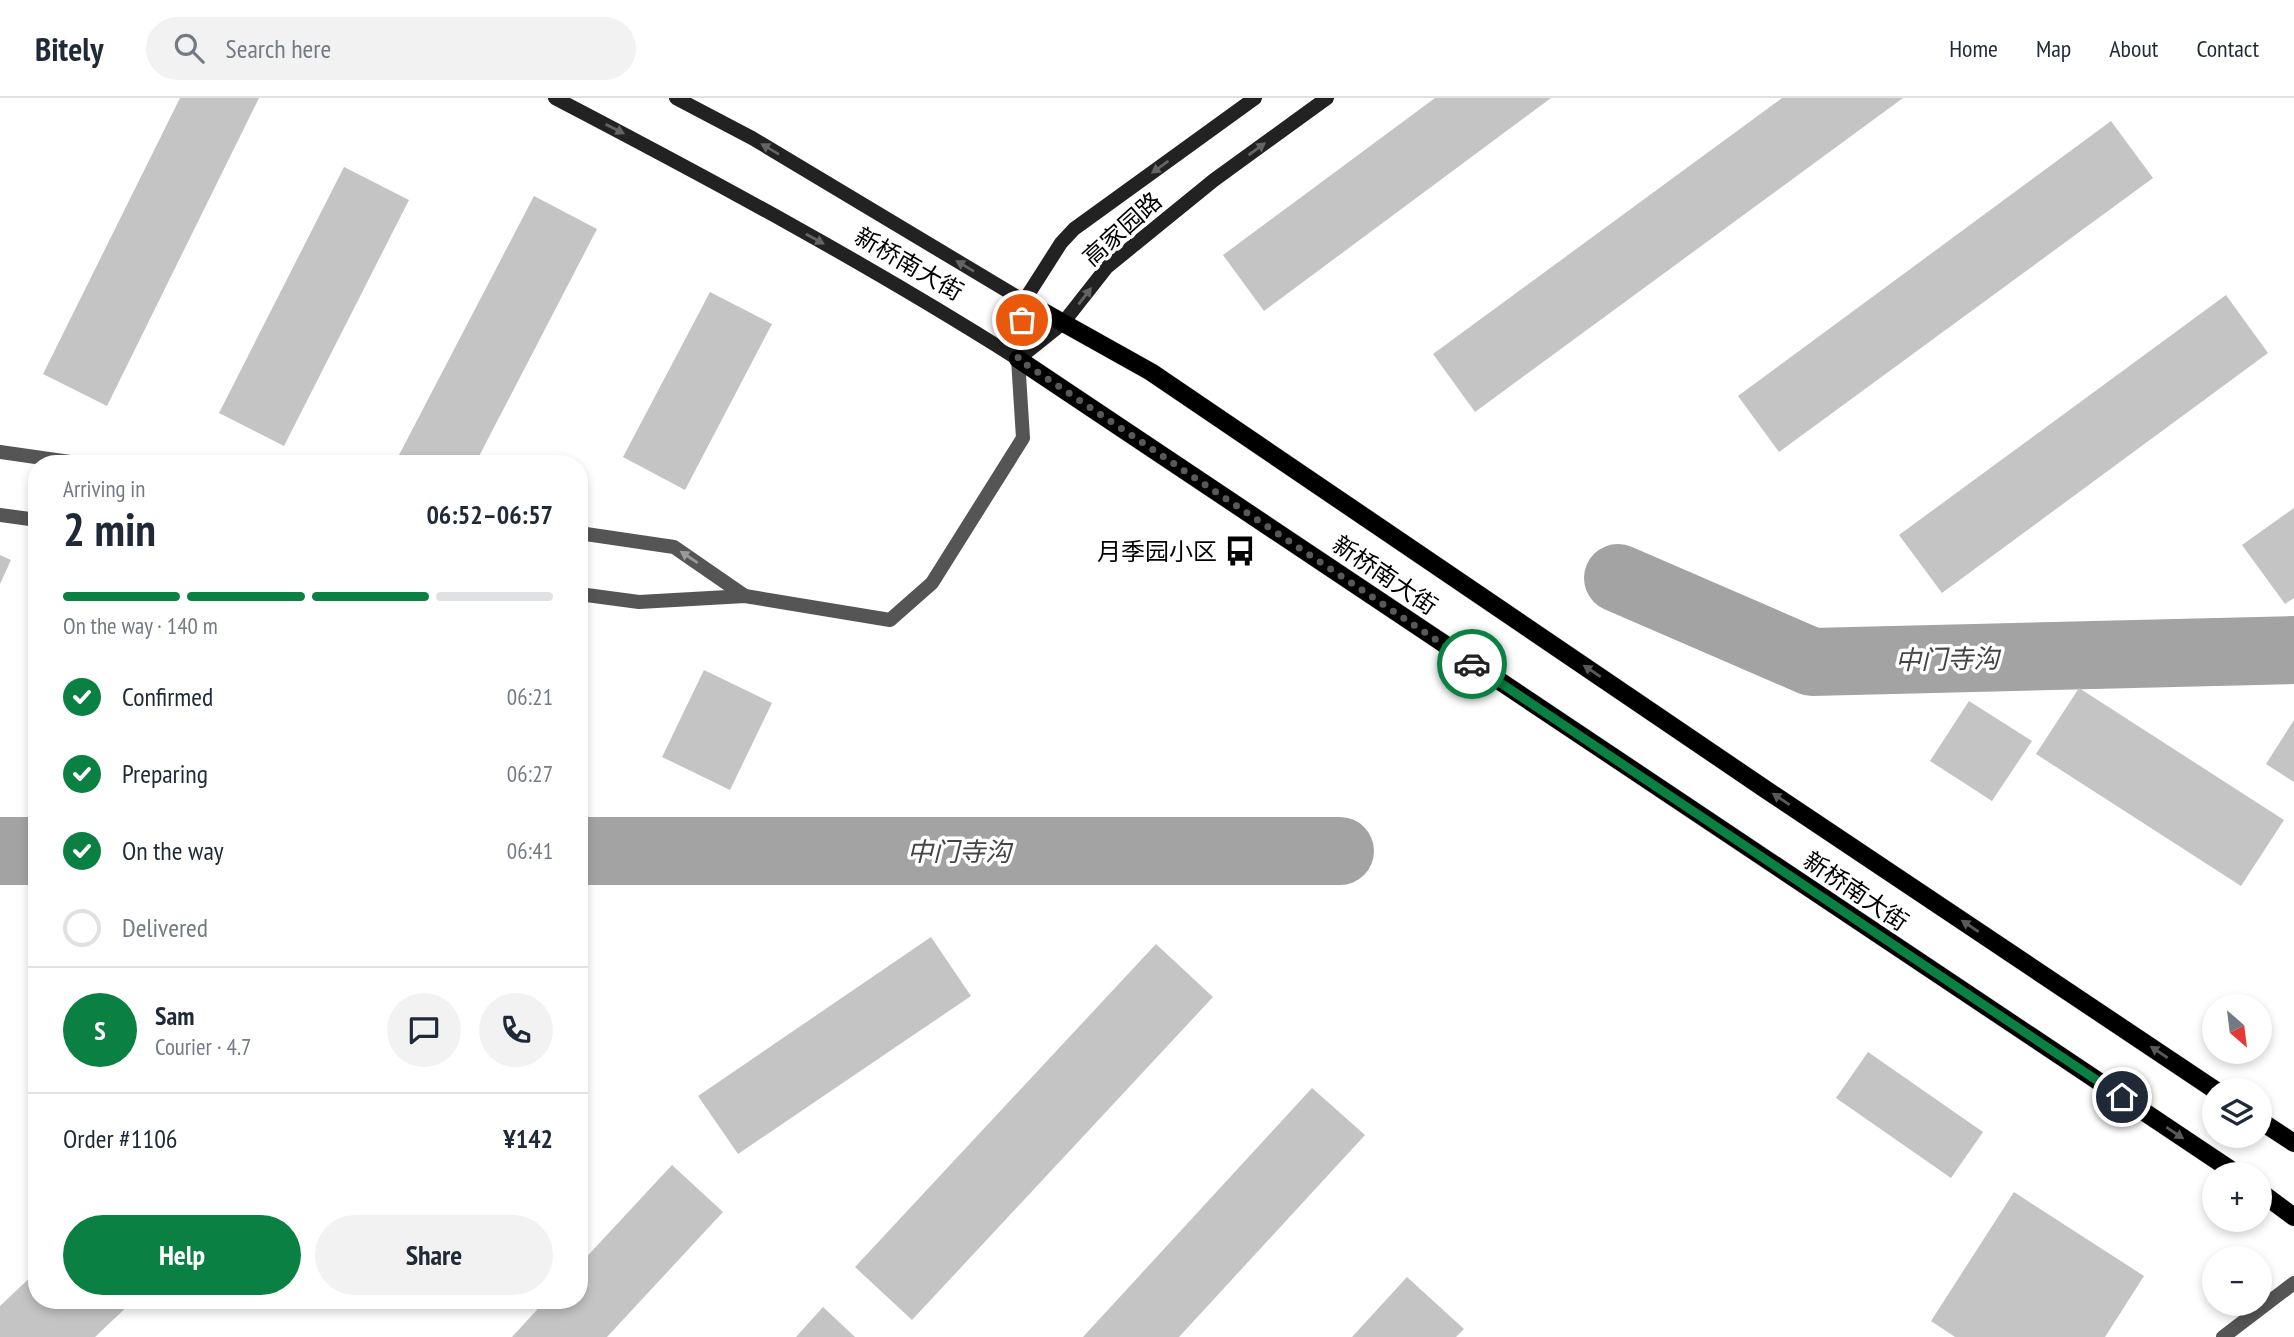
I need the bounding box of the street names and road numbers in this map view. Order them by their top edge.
street label: 高家园路 [1076,185,1168,273]
street label: 新桥南大街 [849,221,969,307]
street label: 新桥南大街 [1327,529,1443,621]
street label: 新桥南大街 [1798,845,1914,937]

